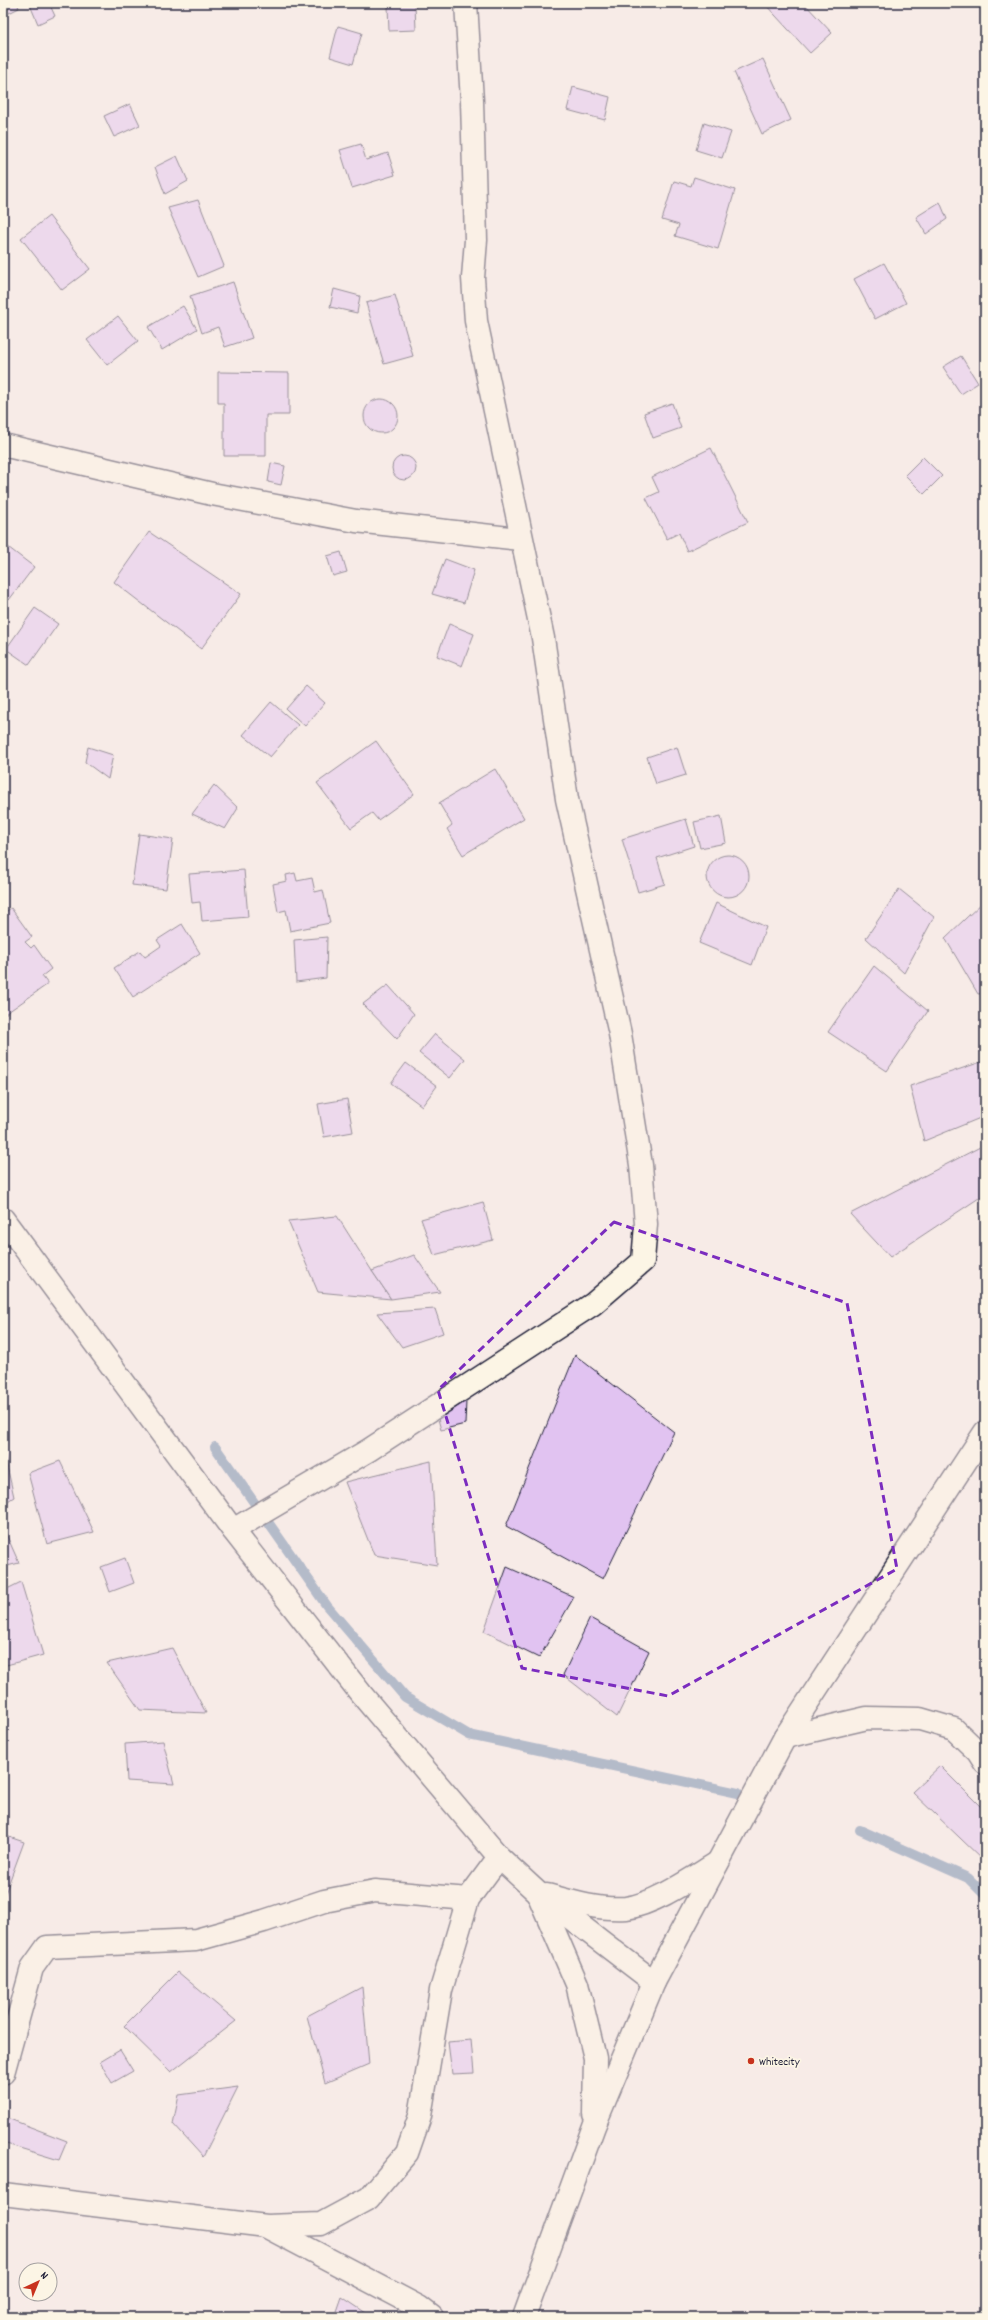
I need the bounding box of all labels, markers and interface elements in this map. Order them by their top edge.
place label: Whitecity [759,2054,801,2071]
marker: Whitecity [746,2056,756,2066]
north arrow [18,2262,58,2302]
text: N [36,2269,51,2284]

